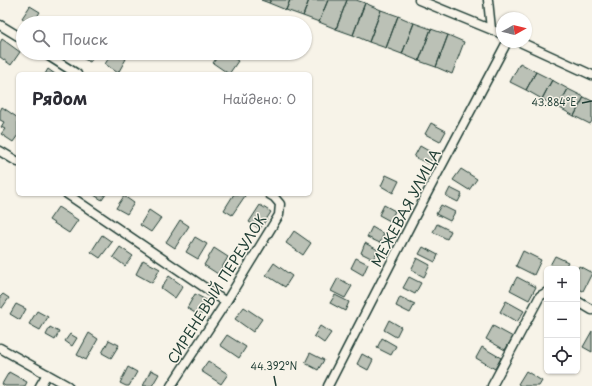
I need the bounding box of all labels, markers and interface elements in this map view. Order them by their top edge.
north arrow [496,12,532,48]
search box [16,16,312,60]
icon: search [30,27,52,49]
text: Поиск [62,27,108,50]
text: Рядом [32,85,87,111]
text: Найдено: 0 [223,89,296,108]
text: 43.884°E [532,94,576,109]
street label: МЕЖЕВАЯ УЛИЦА [366,145,446,270]
street label: СИРЕНЕВЫЙ ПЕРЕУЛОК [162,210,271,368]
map controls [544,266,580,374]
button: + [544,266,580,302]
button: − [544,302,580,338]
button: locate [544,338,580,374]
text: 44.392°N [251,358,298,373]

